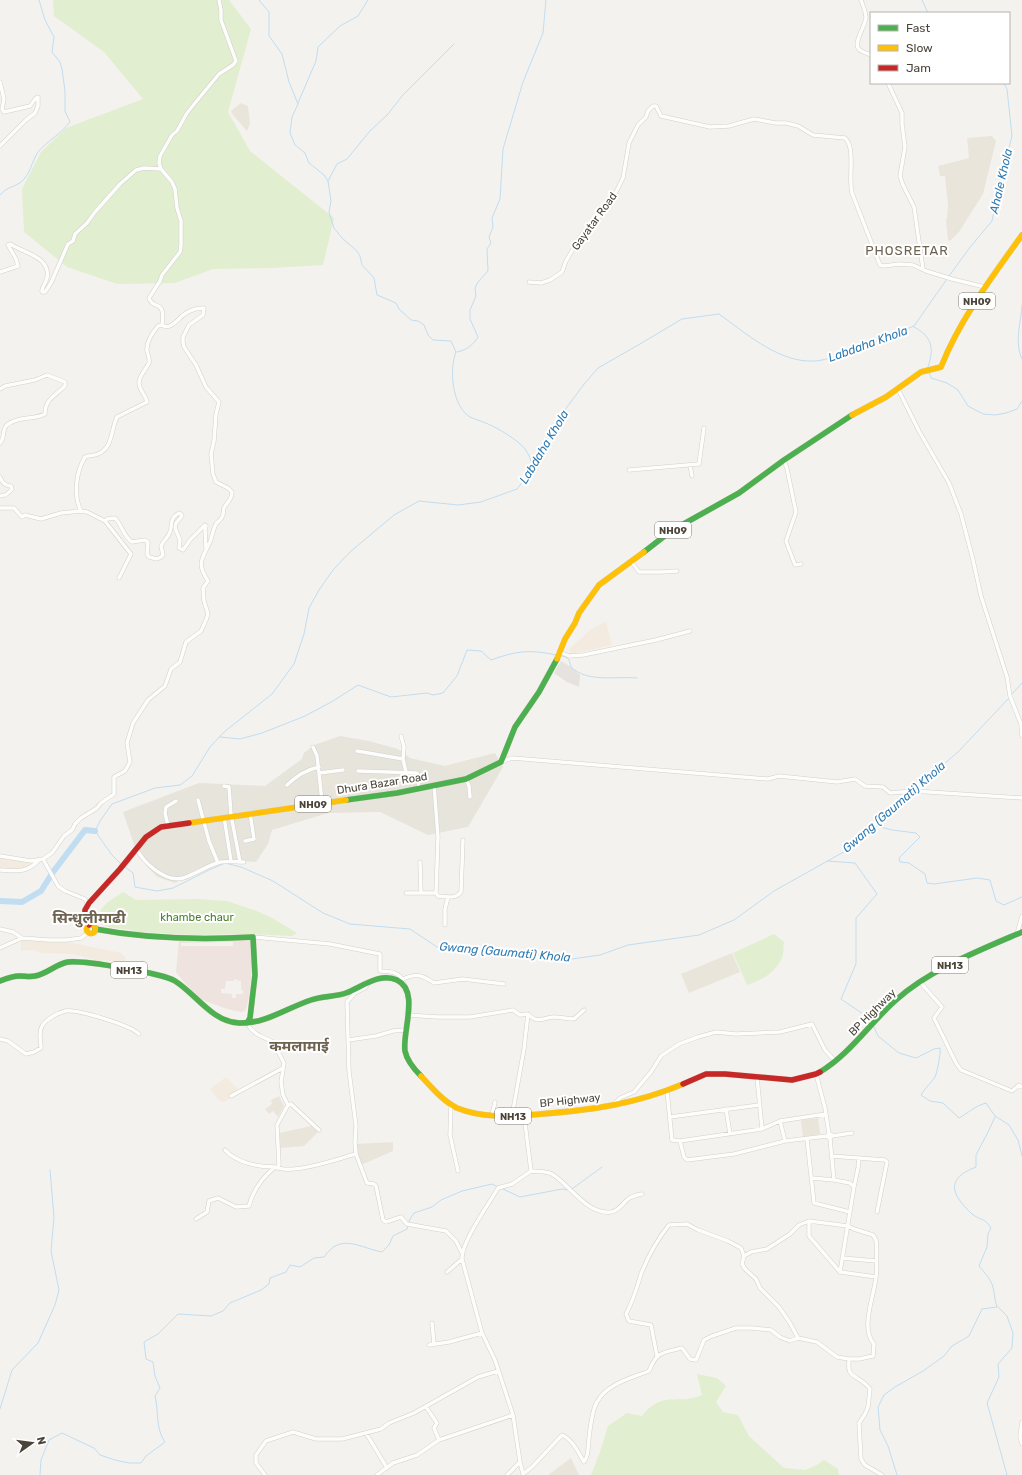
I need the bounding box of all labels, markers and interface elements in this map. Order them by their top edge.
legend [870,12,1010,84]
text: Fast [906,21,930,35]
text: Slow [906,41,933,55]
text: Jam [906,61,931,75]
water label: Ahale Khola [987,147,1015,216]
street label: Gayatar Road [569,190,620,253]
district label: PHOSRETAR [865,243,949,258]
road number: NH09 [959,293,995,309]
water label: Labdaha Khola [826,323,910,365]
water label: Labdaha Khola [516,408,572,486]
road number: NH09 [655,522,691,538]
water label: Gwang (Gaumati) Khola [840,758,948,856]
street label: Dhura Bazar Road [336,770,428,797]
road number: NH09 [295,796,331,812]
district label: सिन्धुलीमाढी [52,909,126,928]
park label: khambe chaur [160,911,234,924]
water label: Gwang (Gaumati) Khola [439,939,571,965]
road number: NH13 [932,957,968,973]
road number: NH13 [111,962,147,978]
street label: BP Highway [846,986,899,1039]
district label: कमलामाई [269,1037,330,1055]
street label: BP Highway [539,1091,601,1110]
road number: NH13 [495,1108,531,1124]
north arrow [12,1423,52,1463]
text: N [34,1435,49,1446]

